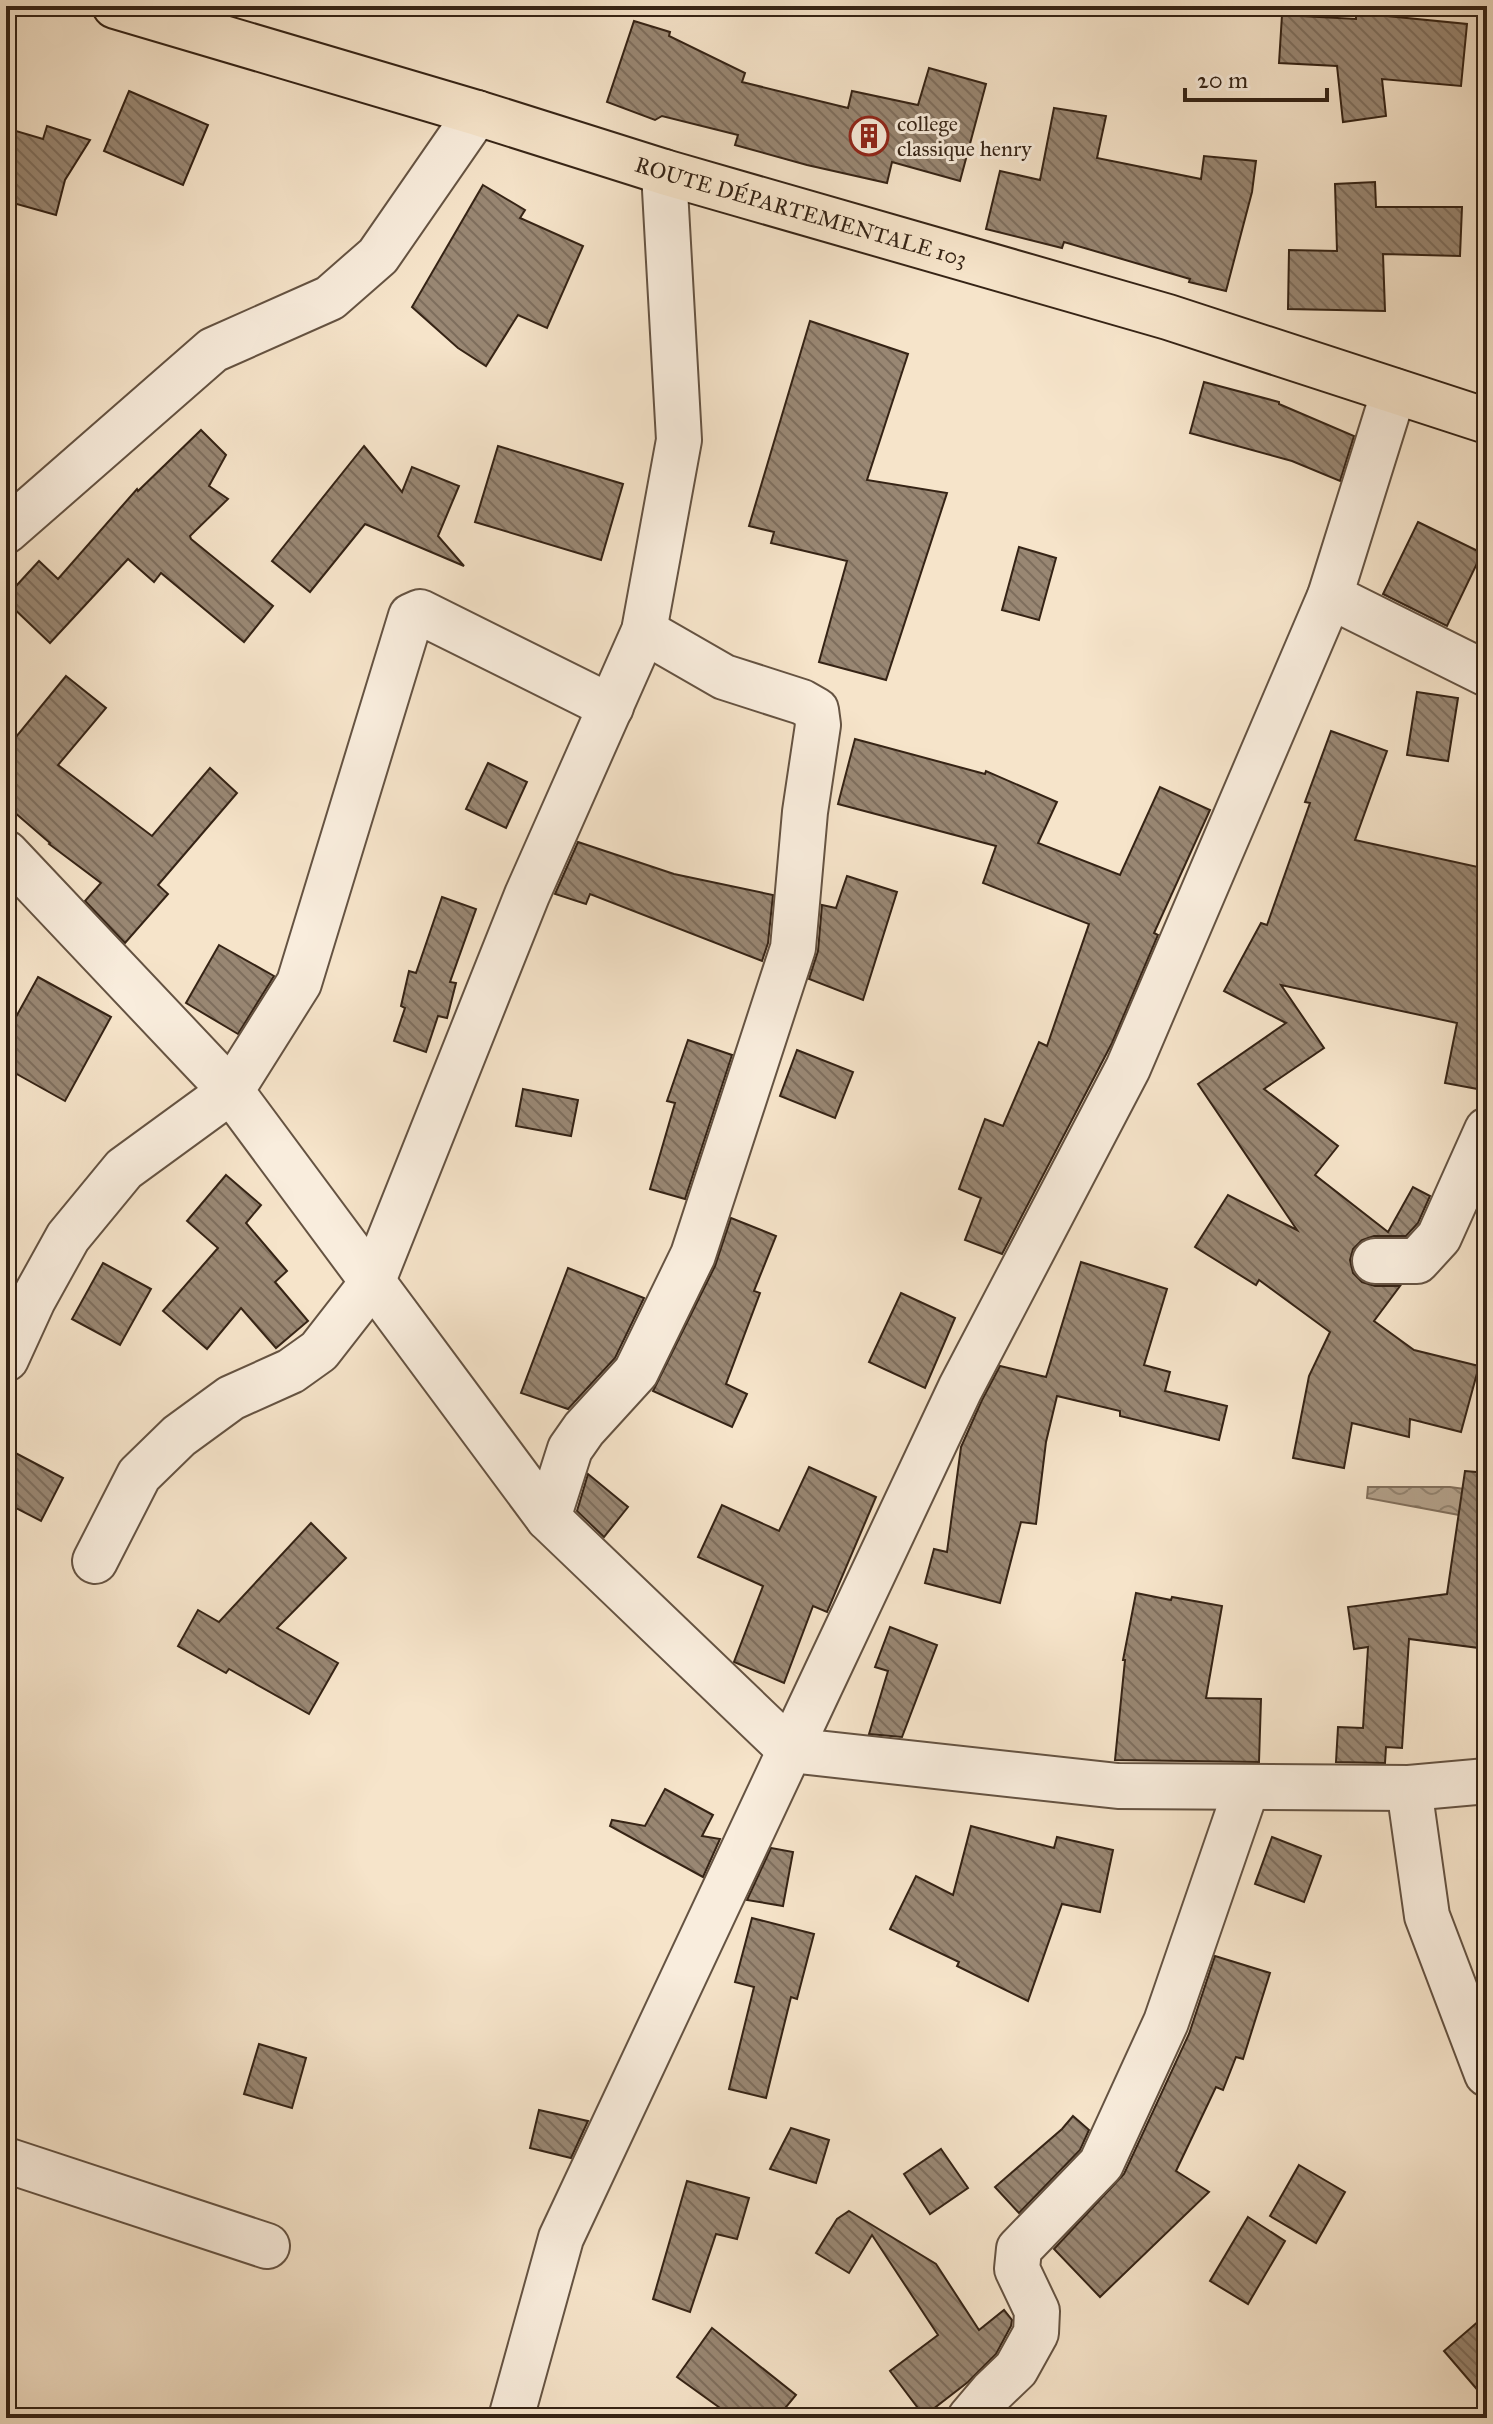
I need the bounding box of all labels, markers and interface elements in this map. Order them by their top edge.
scale bar [1185,52,1327,102]
text: 20 m [1197,65,1248,95]
place label: college classique henry [897,110,1032,162]
building icon: college classique henry [848,115,890,157]
street label: ROUTE DÉPARTEMENTALE 103 [632,150,970,272]

